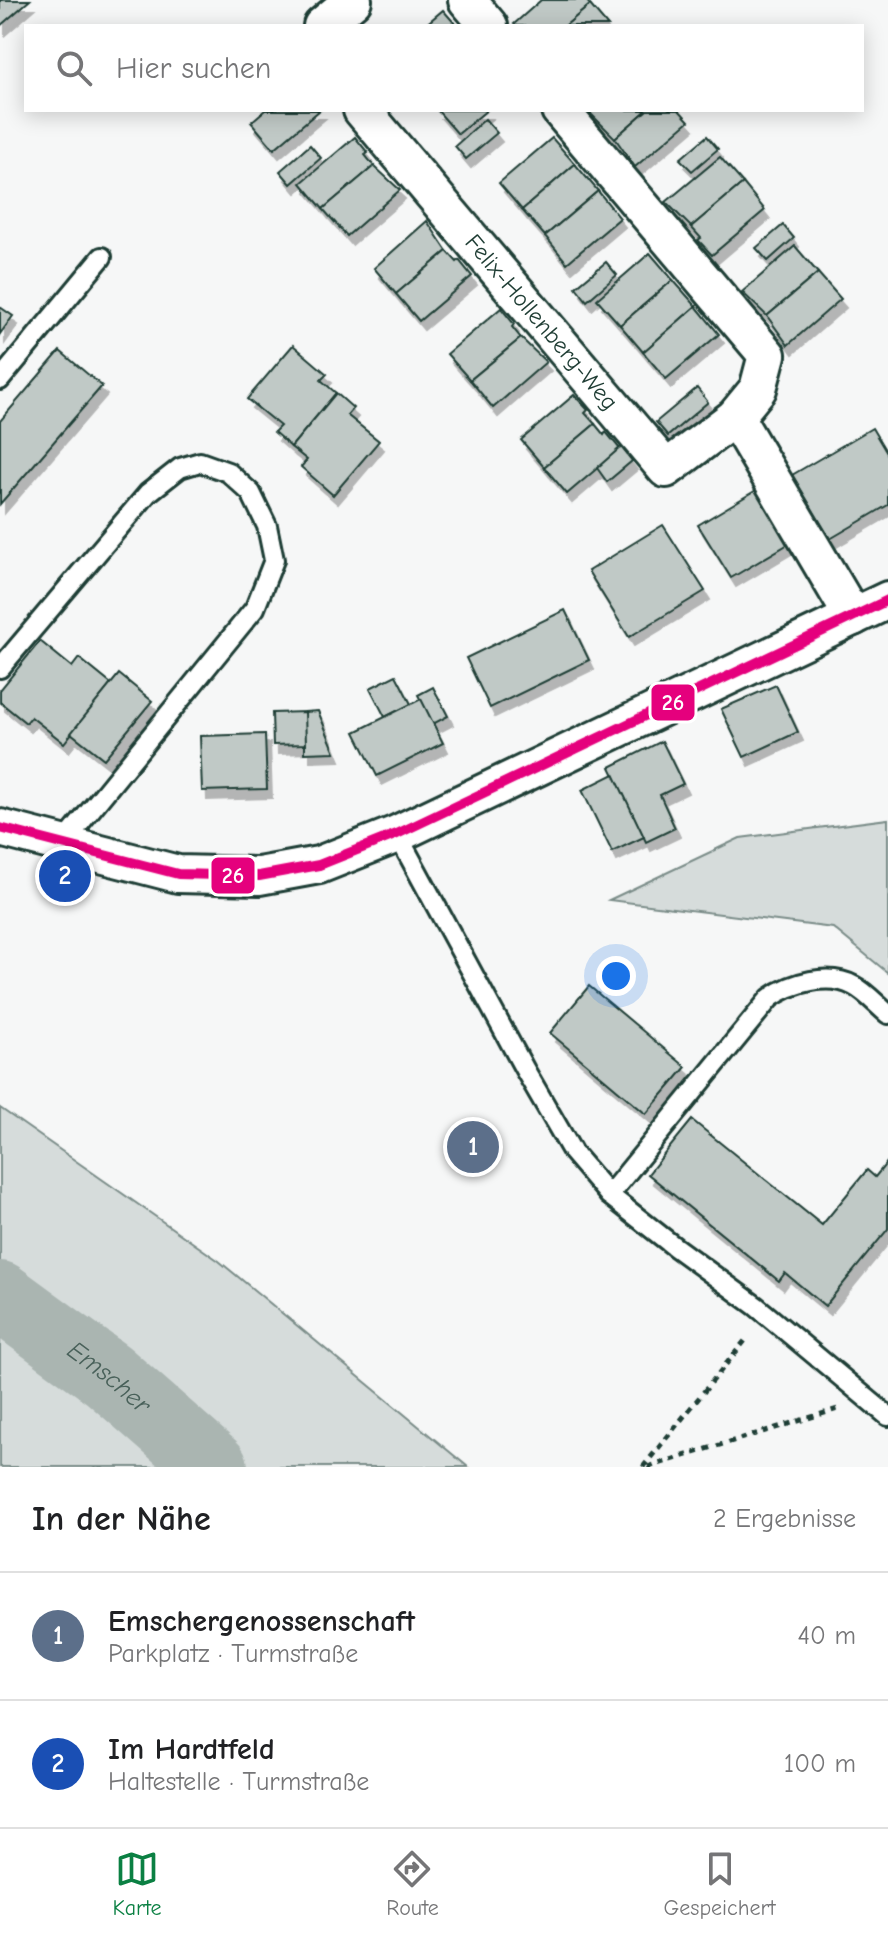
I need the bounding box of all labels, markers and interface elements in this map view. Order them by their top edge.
search box [24,24,864,112]
icon: search [52,46,96,90]
text: Hier suchen [116,51,271,86]
street label: Felix-Hollenberg-Weg [459,229,624,416]
line badge: 26 [650,683,696,722]
text: 26 [662,690,684,716]
pin: 2 [39,846,91,906]
line badge: 26 [210,856,256,895]
text: 26 [222,863,244,889]
your location [596,956,636,996]
pin: 1 [447,1117,499,1177]
water label: Emscher [61,1335,158,1421]
text: In der Nähe [32,1499,211,1539]
text: 2 Ergebnisse [713,1504,856,1534]
text: Emschergenossenschaft [108,1604,415,1639]
text: 1 [53,1621,63,1651]
text: 40 m [797,1621,856,1651]
text: Parkplatz · Turmstraße [108,1639,358,1669]
text: Im Hardtfeld [108,1732,275,1767]
text: 2 [52,1749,64,1779]
text: 100 m [784,1749,856,1779]
text: Haltestelle · Turmstraße [108,1767,369,1797]
tab: Karte [112,1847,161,1921]
tab: Route [386,1847,439,1921]
tab: Gespeichert [663,1847,776,1921]

